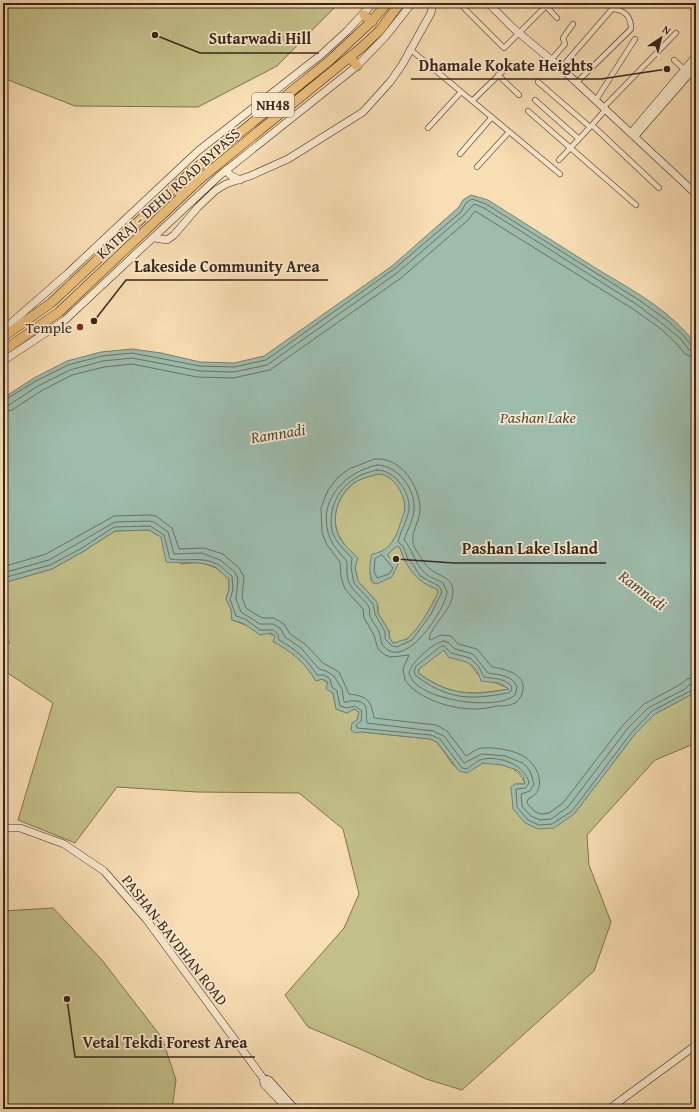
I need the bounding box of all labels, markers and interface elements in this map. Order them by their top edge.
north arrow [641,18,681,58]
text: N [659,21,675,39]
callout: Sutarwadi Hill [200,25,319,53]
text: Sutarwadi Hill [209,26,311,50]
callout: Dhamale Kokate Heights [411,51,601,79]
text: Dhamale Kokate Heights [419,53,593,77]
road number: NH48 [252,93,294,117]
street label: KATRAJ - DEHU ROAD BYPASS [92,123,244,263]
callout: Lakeside Community Area [126,252,328,280]
text: Lakeside Community Area [134,254,320,278]
place label: Temple [26,317,72,338]
marker: Temple [75,322,85,332]
water label: Pashan Lake [499,405,577,429]
water label: Ramnadi [248,417,307,449]
callout: Pashan Lake Island [454,535,606,563]
text: Pashan Lake Island [462,536,599,560]
water label: Ramnadi [613,563,672,616]
street label: PASHAN-BAVDHAN ROAD [117,870,233,1010]
callout: Vetal Tekdi Forest Area [75,1029,255,1057]
text: Vetal Tekdi Forest Area [83,1030,248,1054]

